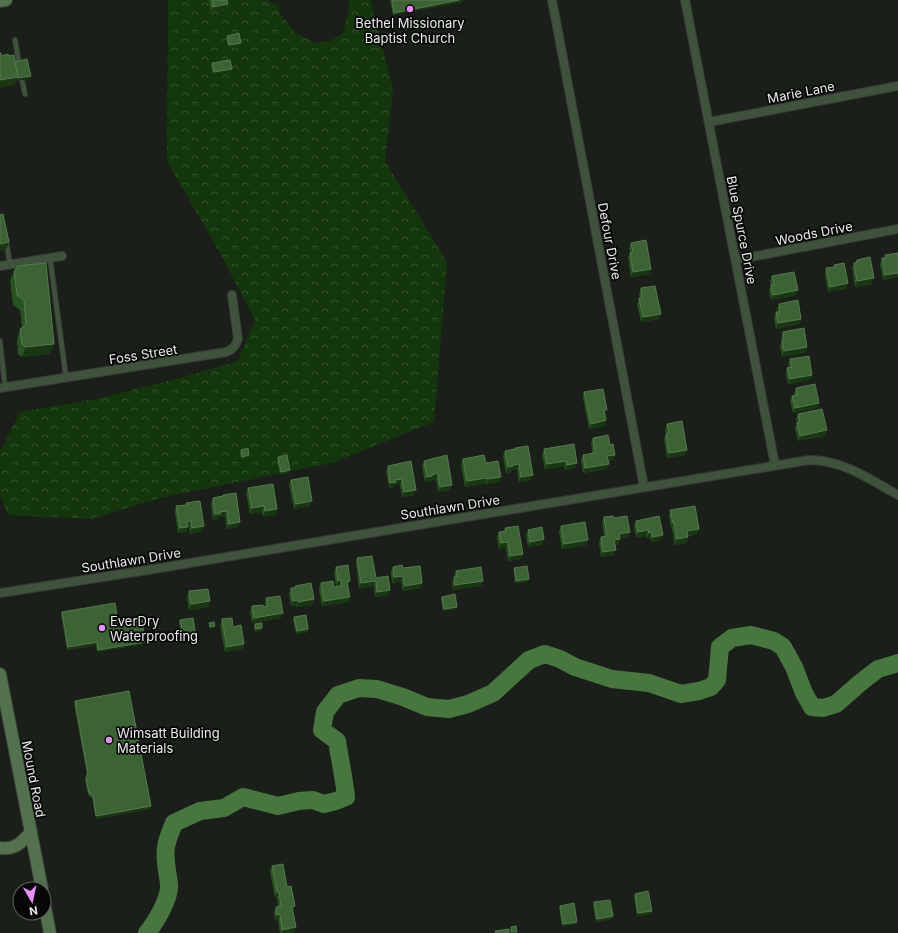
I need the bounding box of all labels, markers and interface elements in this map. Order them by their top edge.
marker: Bethel Missionary Baptist Church [405,4,415,14]
place label: Bethel Missionary Baptist Church [355,15,465,46]
street label: Marie Lane [766,78,836,106]
street label: Blue Spurce Drive [724,174,760,286]
street label: Defour Drive [595,201,625,281]
street label: Woods Drive [774,218,854,248]
street label: Foss Street [108,341,178,367]
street label: Southlawn Drive [399,491,501,523]
street label: Southlawn Drive [80,544,182,576]
place label: EverDry Waterproofing [110,613,198,644]
marker: EverDry Waterproofing [97,623,107,633]
place label: Wimsatt Building Materials [117,725,220,756]
marker: Wimsatt Building Materials [104,735,114,745]
street label: Mound Road [19,739,49,819]
north arrow [12,881,52,921]
text: N [28,903,39,918]

